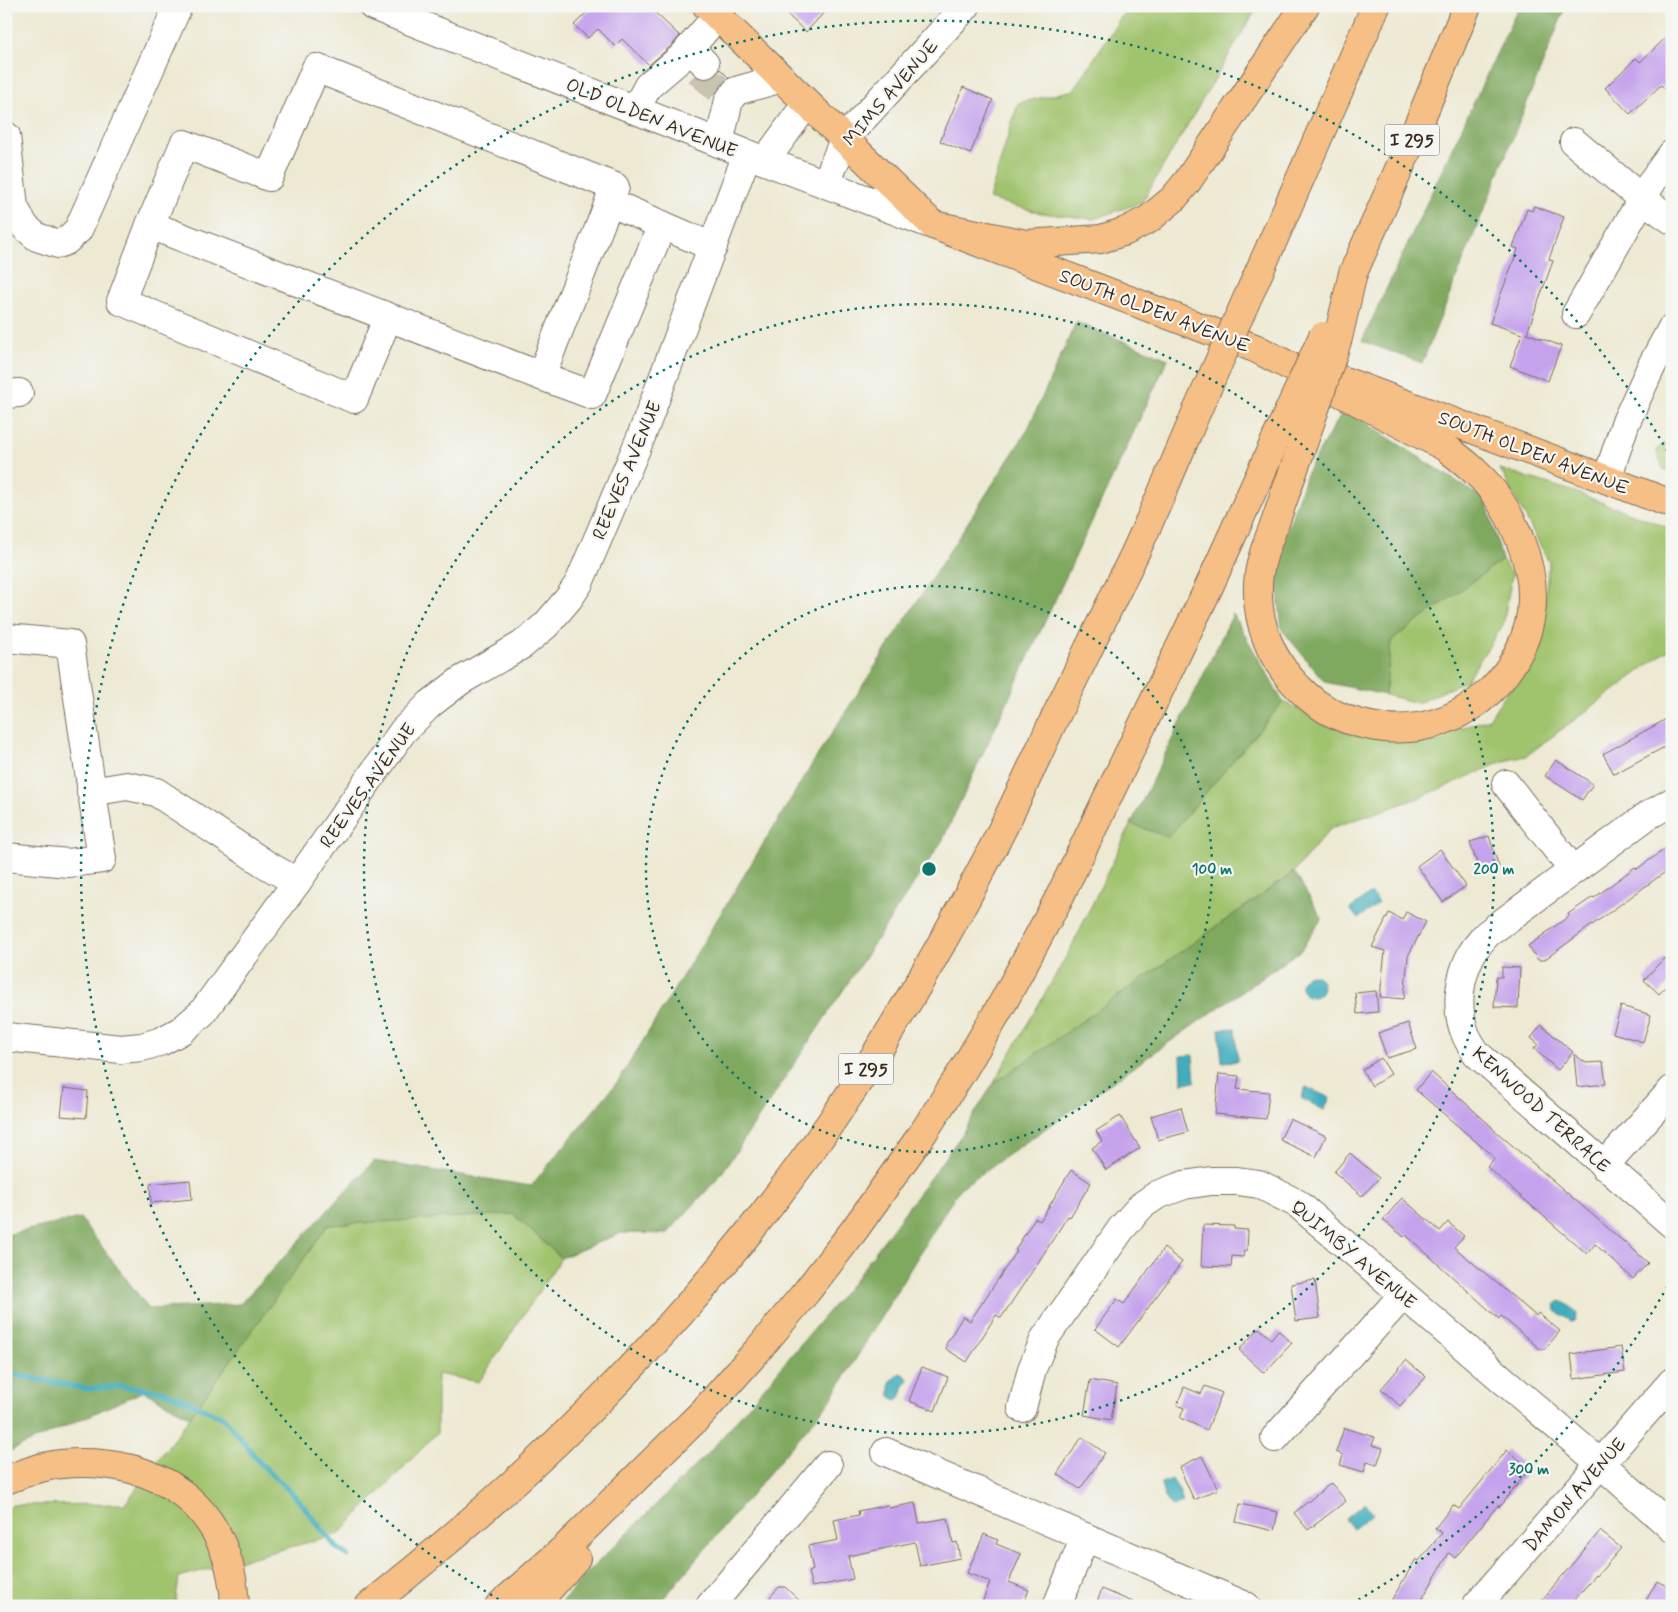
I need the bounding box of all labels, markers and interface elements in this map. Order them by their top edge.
street label: MIMS AVENUE [838,34,945,152]
street label: OLD OLDEN AVENUE [562,73,741,164]
road number: I 295 [1384,124,1440,156]
street label: SOUTH OLDEN AVENUE [1056,264,1253,359]
street label: REEVES AVENUE [587,397,668,544]
street label: SOUTH OLDEN AVENUE [1435,406,1632,501]
street label: REEVES AVENUE [314,718,422,853]
centre of rings [920,860,938,878]
text: 100 m [1192,860,1232,880]
text: 200 m [1474,860,1515,880]
street label: KENWOOD TERRACE [1467,1041,1615,1179]
road number: I 295 [838,1054,894,1084]
street label: QUIMBY AVENUE [1285,1195,1421,1315]
street label: DAMON AVENUE [1518,1432,1632,1558]
text: 300 m [1509,1460,1549,1480]

